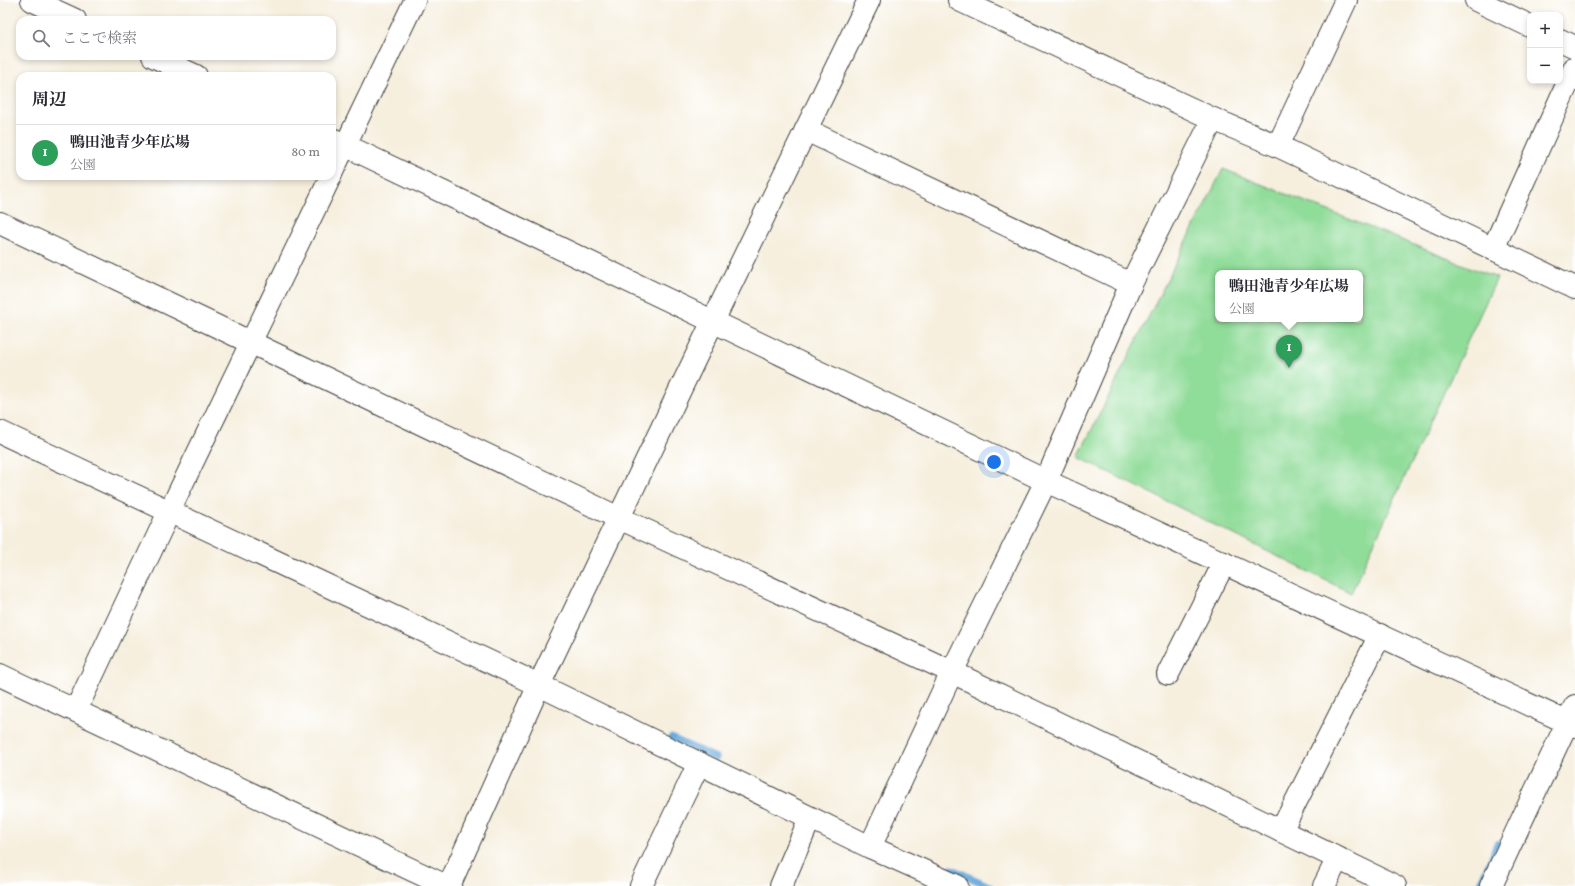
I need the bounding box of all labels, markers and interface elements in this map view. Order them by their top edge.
map controls [1527,12,1563,84]
button: + [1527,12,1563,48]
search box [16,16,336,60]
icon: search [30,27,52,49]
text: ここで検索 [62,29,137,50]
button: − [1527,48,1563,84]
text: 周辺 [32,89,66,112]
text: 鴨田池青少年広場 [70,133,190,154]
text: 1 [42,144,48,162]
text: 80 m [291,144,320,162]
text: 公園 [70,157,96,175]
popup [1215,270,1363,322]
text: 鴨田池青少年広場 [1229,277,1349,298]
text: 公園 [1229,301,1255,319]
pin: 1 [1276,335,1302,368]
your location [984,452,1004,472]

